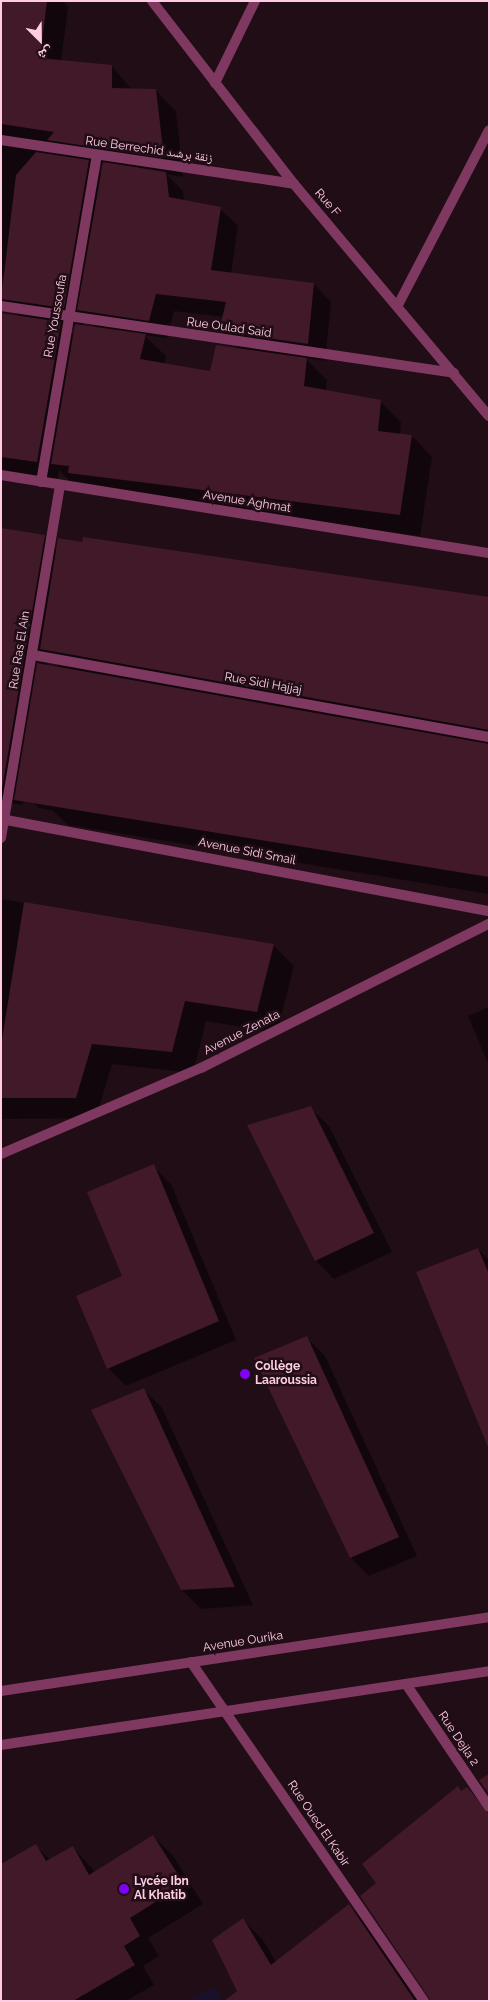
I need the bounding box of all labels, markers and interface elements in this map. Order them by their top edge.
north arrow [15,15,65,65]
text: ش [36,44,56,64]
street label: Rue Berrechid زنقة برشىد [84,134,214,166]
street label: Rue F [311,186,343,220]
street label: Rue Youssoufia [42,273,70,359]
street label: Rue Oulad Said [186,315,272,341]
street label: Avenue Aghmat [202,488,292,516]
street label: Rue Ras El Ain [7,610,33,690]
street label: Rue Sidi Hajjaj [223,670,303,698]
street label: Avenue Sidi Smail [197,835,297,869]
street label: Avenue Zenata [201,1008,283,1058]
place label: Collège Laaroussia [255,1360,317,1388]
marker: Collège Laaroussia [239,1368,251,1380]
street label: Avenue Ourika [202,1629,284,1655]
street label: Rue Dejla 2 [435,1709,481,1769]
street label: Rue Oued El Kabir [284,1778,352,1870]
place label: Lycée Ibn Al Khatib [134,1875,189,1903]
marker: Lycée Ibn Al Khatib [118,1883,130,1895]

